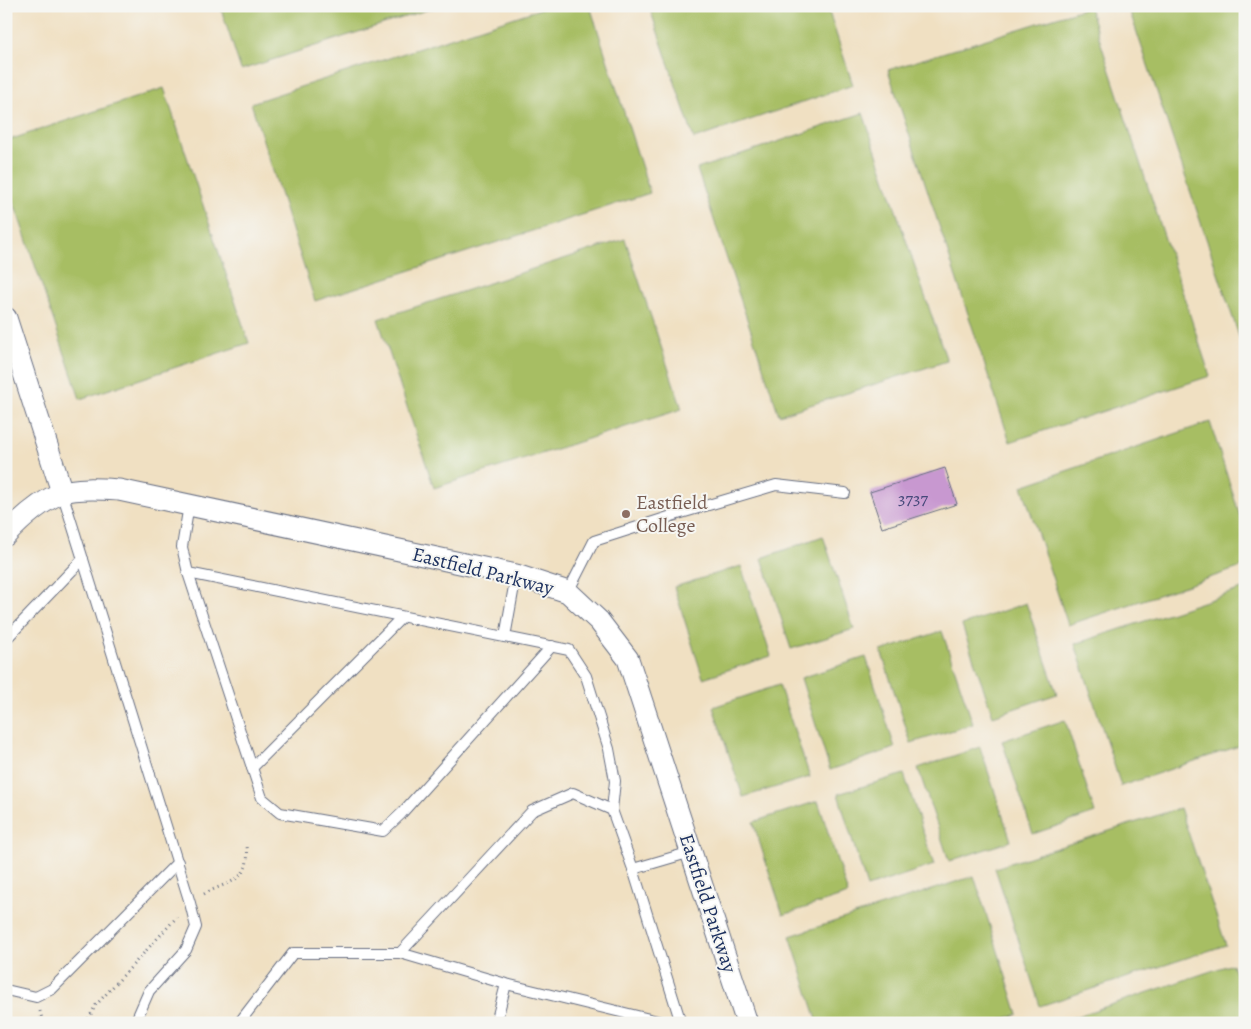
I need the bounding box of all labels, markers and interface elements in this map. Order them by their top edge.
house number: 3737 [898,486,928,510]
place label: Eastfield College [636,489,708,539]
marker: Eastfield College [620,508,632,520]
street label: Eastfield Parkway [409,540,558,602]
street label: Eastfield Parkway [673,830,744,977]

